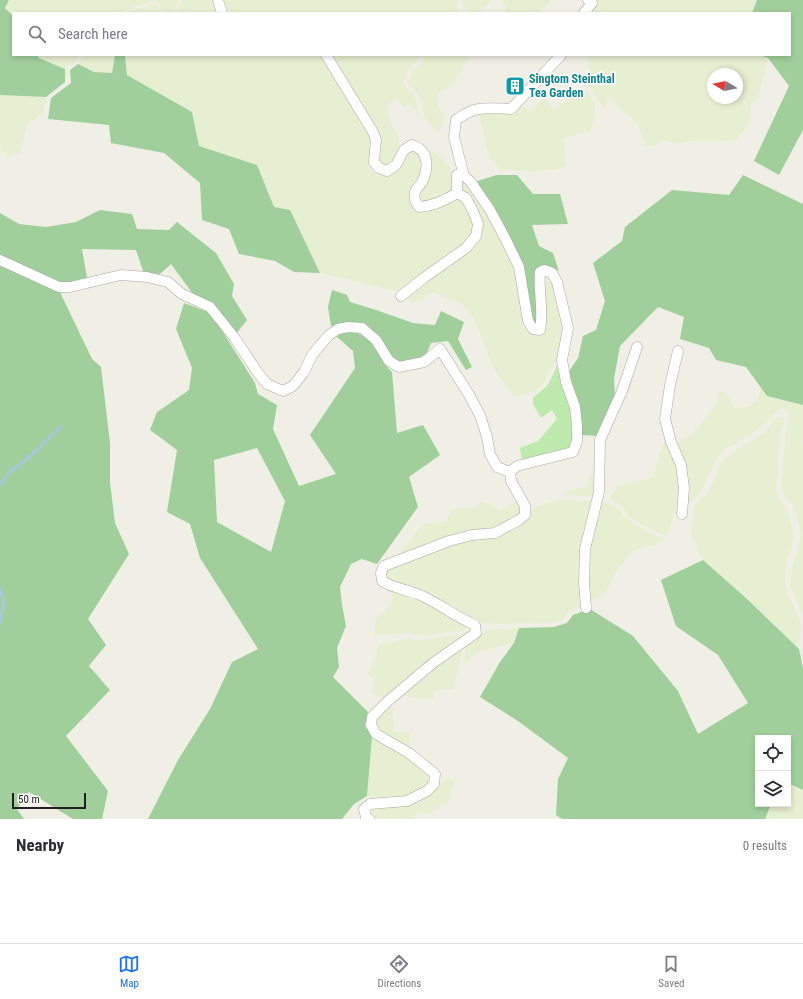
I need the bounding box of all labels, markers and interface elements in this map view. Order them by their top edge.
search box [12,12,791,56]
icon: search [26,23,48,45]
text: Search here [58,25,128,43]
north arrow [707,68,743,104]
place label: Singtom Steinthal Tea Garden [529,72,615,100]
building icon: Singtom Steinthal Tea Garden [504,75,526,97]
map controls [755,735,791,807]
button: locate [755,735,791,771]
button: layers [755,771,791,807]
scale bar [12,791,86,810]
text: 50 m [18,793,40,806]
text: Nearby [16,835,64,855]
text: 0 results [743,838,787,853]
tab: Map [118,953,140,990]
tab: Directions [377,953,421,990]
tab: Saved [658,953,685,990]

